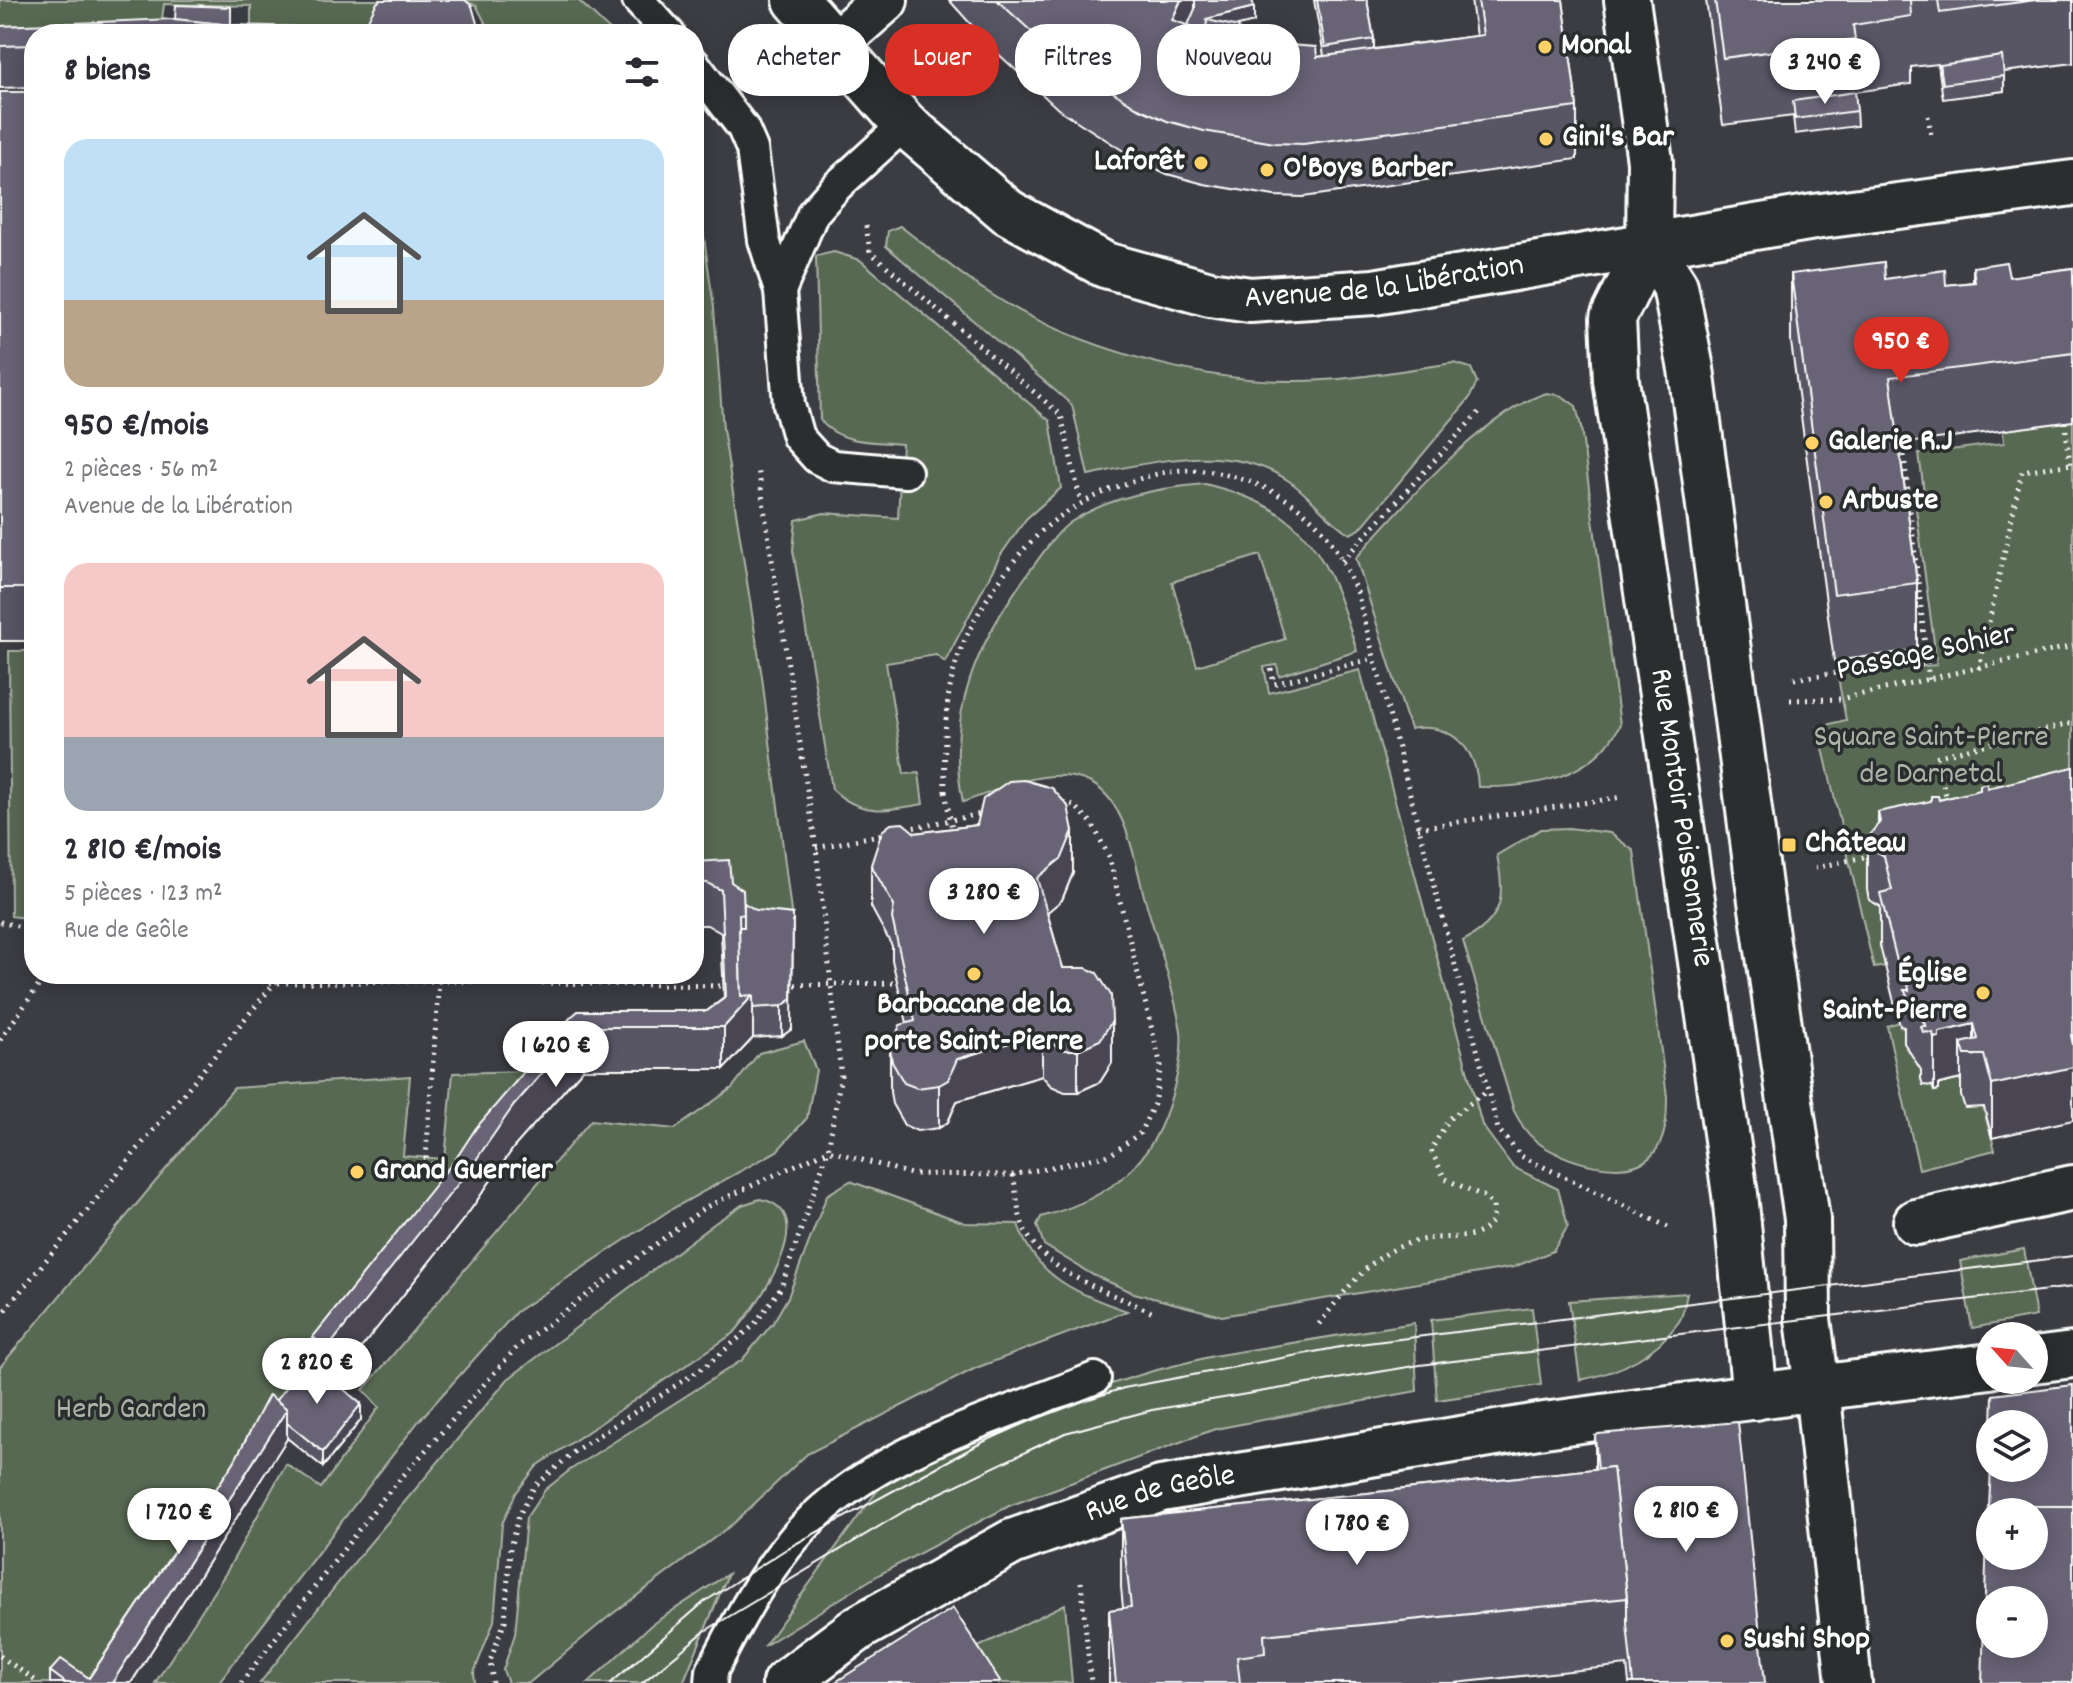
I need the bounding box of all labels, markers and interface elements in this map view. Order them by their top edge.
chip: Acheter [728,24,869,96]
chip: Louer [885,24,999,96]
chip: Filtres [1015,24,1141,96]
chip: Nouveau [1157,24,1300,96]
place label: Monal [1561,24,1632,70]
marker: Monal [1536,38,1554,56]
pin: 3 240 € [1751,38,1899,106]
text: 3 240 € [1788,45,1862,82]
text: 8 biens [64,48,151,97]
icon: filters [620,50,664,94]
place label: Gini's Bar [1562,116,1675,162]
marker: Gini's Bar [1537,130,1555,148]
place label: Laforêt [1094,140,1185,186]
place label: O'Boys Barber [1283,147,1454,193]
marker: Laforêt [1192,154,1210,172]
marker: O'Boys Barber [1258,161,1276,179]
icon: home [292,191,436,335]
street label: Avenue de la Libération [1243,244,1528,323]
pin: 950 € [1845,317,1957,385]
text: 950 € [1872,324,1930,361]
text: 950 €/mois [64,403,209,452]
place label: Galerie R.J [1828,420,1953,466]
marker: Galerie R.J [1803,434,1821,452]
text: 2 pièces · 56 m² [64,452,218,489]
place label: Arbuste [1842,479,1938,525]
text: Avenue de la Libération [64,489,293,526]
marker: Arbuste [1817,493,1835,511]
street label: Passage Sohier [1832,613,2020,695]
icon: home [292,615,436,759]
street label: Rue Montoir Poissonnerie [1635,666,1725,970]
park label: Square Saint-Pierre de Darnetal [1813,716,2049,799]
place label: Château [1805,822,1906,868]
text: 2 810 €/mois [64,827,222,876]
marker: Château [1780,836,1798,854]
pin: 3 280 € [910,868,1058,936]
text: 3 280 € [947,875,1021,912]
text: 5 pièces · 123 m² [64,876,223,913]
text: Rue de Geôle [64,913,189,950]
place label: Église Saint-Pierre [1822,952,1967,1035]
marker: Barbacane de la porte Saint-Pierre [965,965,983,983]
place label: Barbacane de la porte Saint-Pierre [865,983,1083,1066]
marker: Église Saint-Pierre [1974,984,1992,1002]
pin: 1 620 € [482,1021,630,1089]
text: 1 620 € [521,1028,591,1065]
place label: Grand Guerrier [373,1149,554,1195]
marker: Grand Guerrier [348,1163,366,1181]
north arrow [1976,1322,2048,1394]
map controls [1976,1322,2048,1658]
pin: 2 820 € [243,1338,391,1406]
text: 2 820 € [280,1345,354,1382]
park label: Herb Garden [56,1388,206,1434]
button: layers [1976,1410,2048,1482]
street label: Rue de Geôle [1079,1454,1239,1537]
pin: 2 810 € [1612,1486,1760,1554]
pin: 1 720 € [105,1488,253,1556]
text: 2 810 € [1652,1493,1720,1530]
text: 1 720 € [145,1495,213,1532]
button: + [1976,1498,2048,1570]
pin: 1 780 € [1283,1499,1431,1567]
text: 1 780 € [1324,1506,1390,1543]
button: − [1976,1586,2048,1658]
place label: Sushi Shop [1743,1618,1870,1664]
marker: Sushi Shop [1718,1632,1736,1650]

